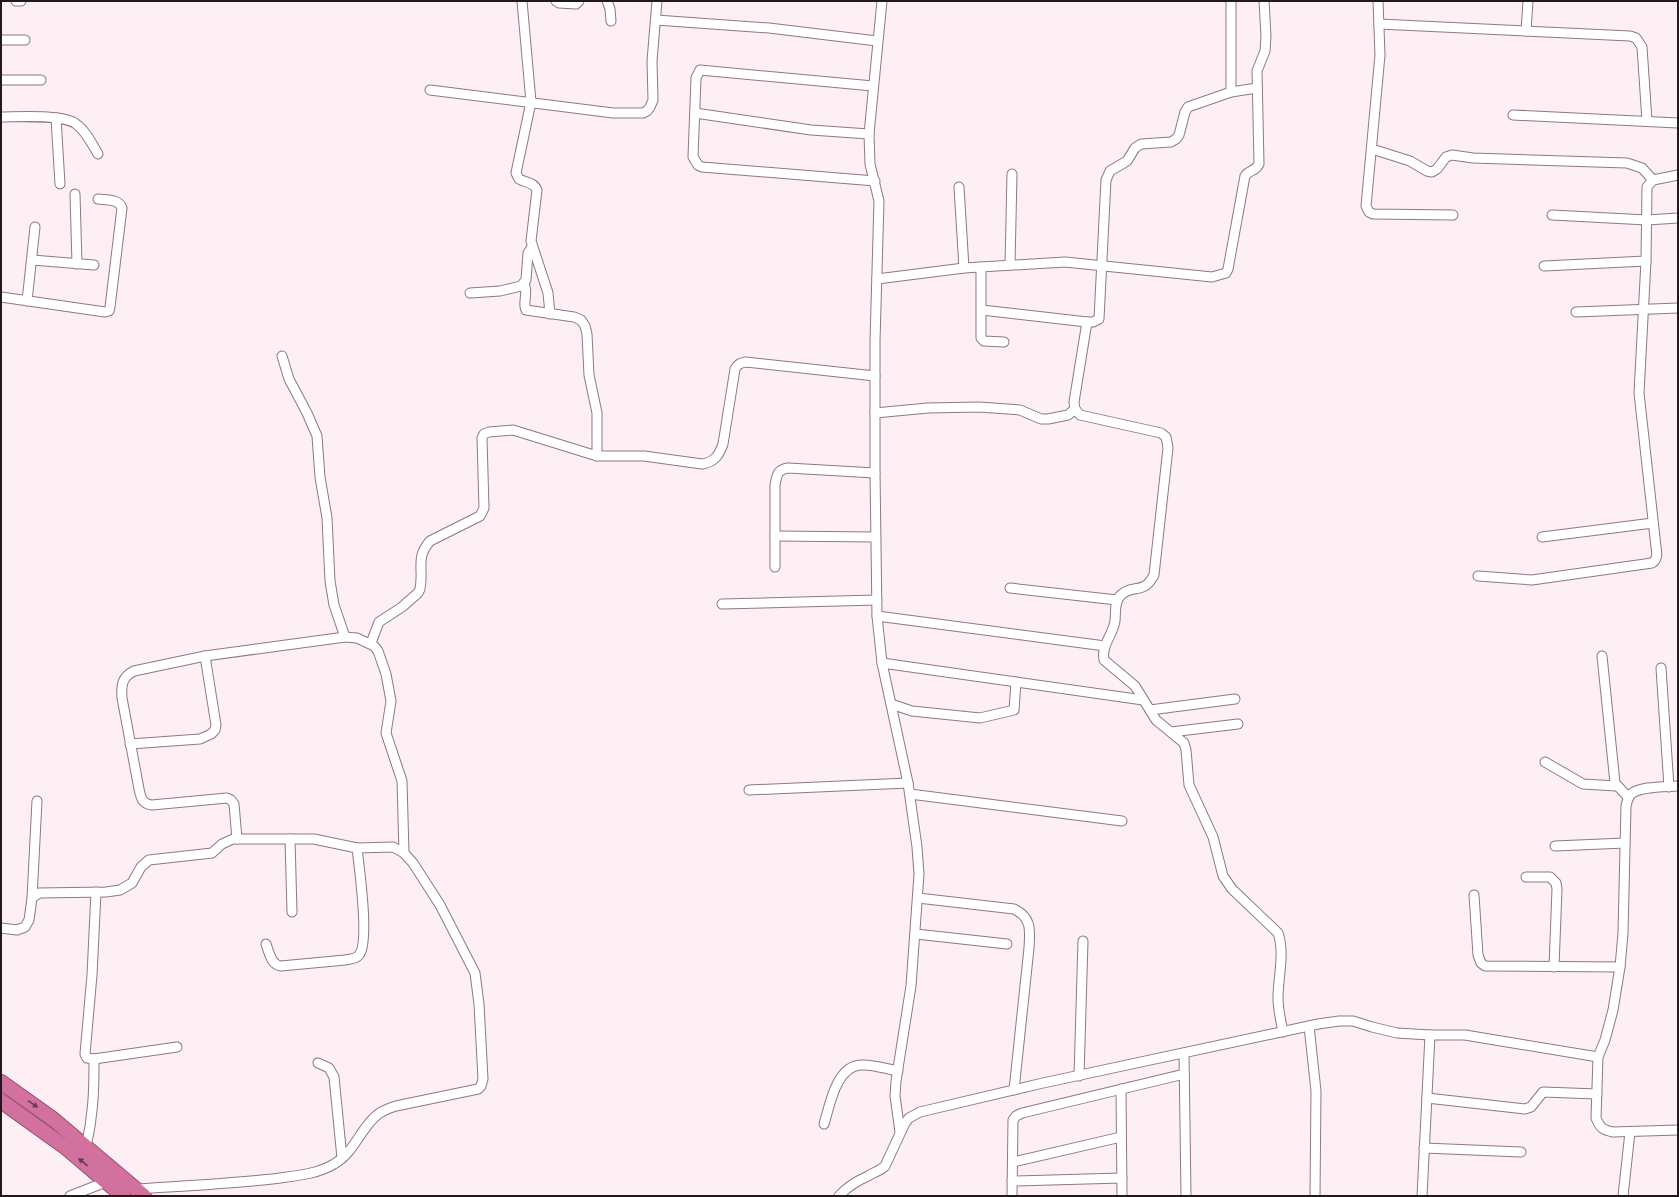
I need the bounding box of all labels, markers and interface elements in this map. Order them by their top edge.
one-way arrow [28,1100,38,1108]
one-way arrow [77,1157,88,1166]

